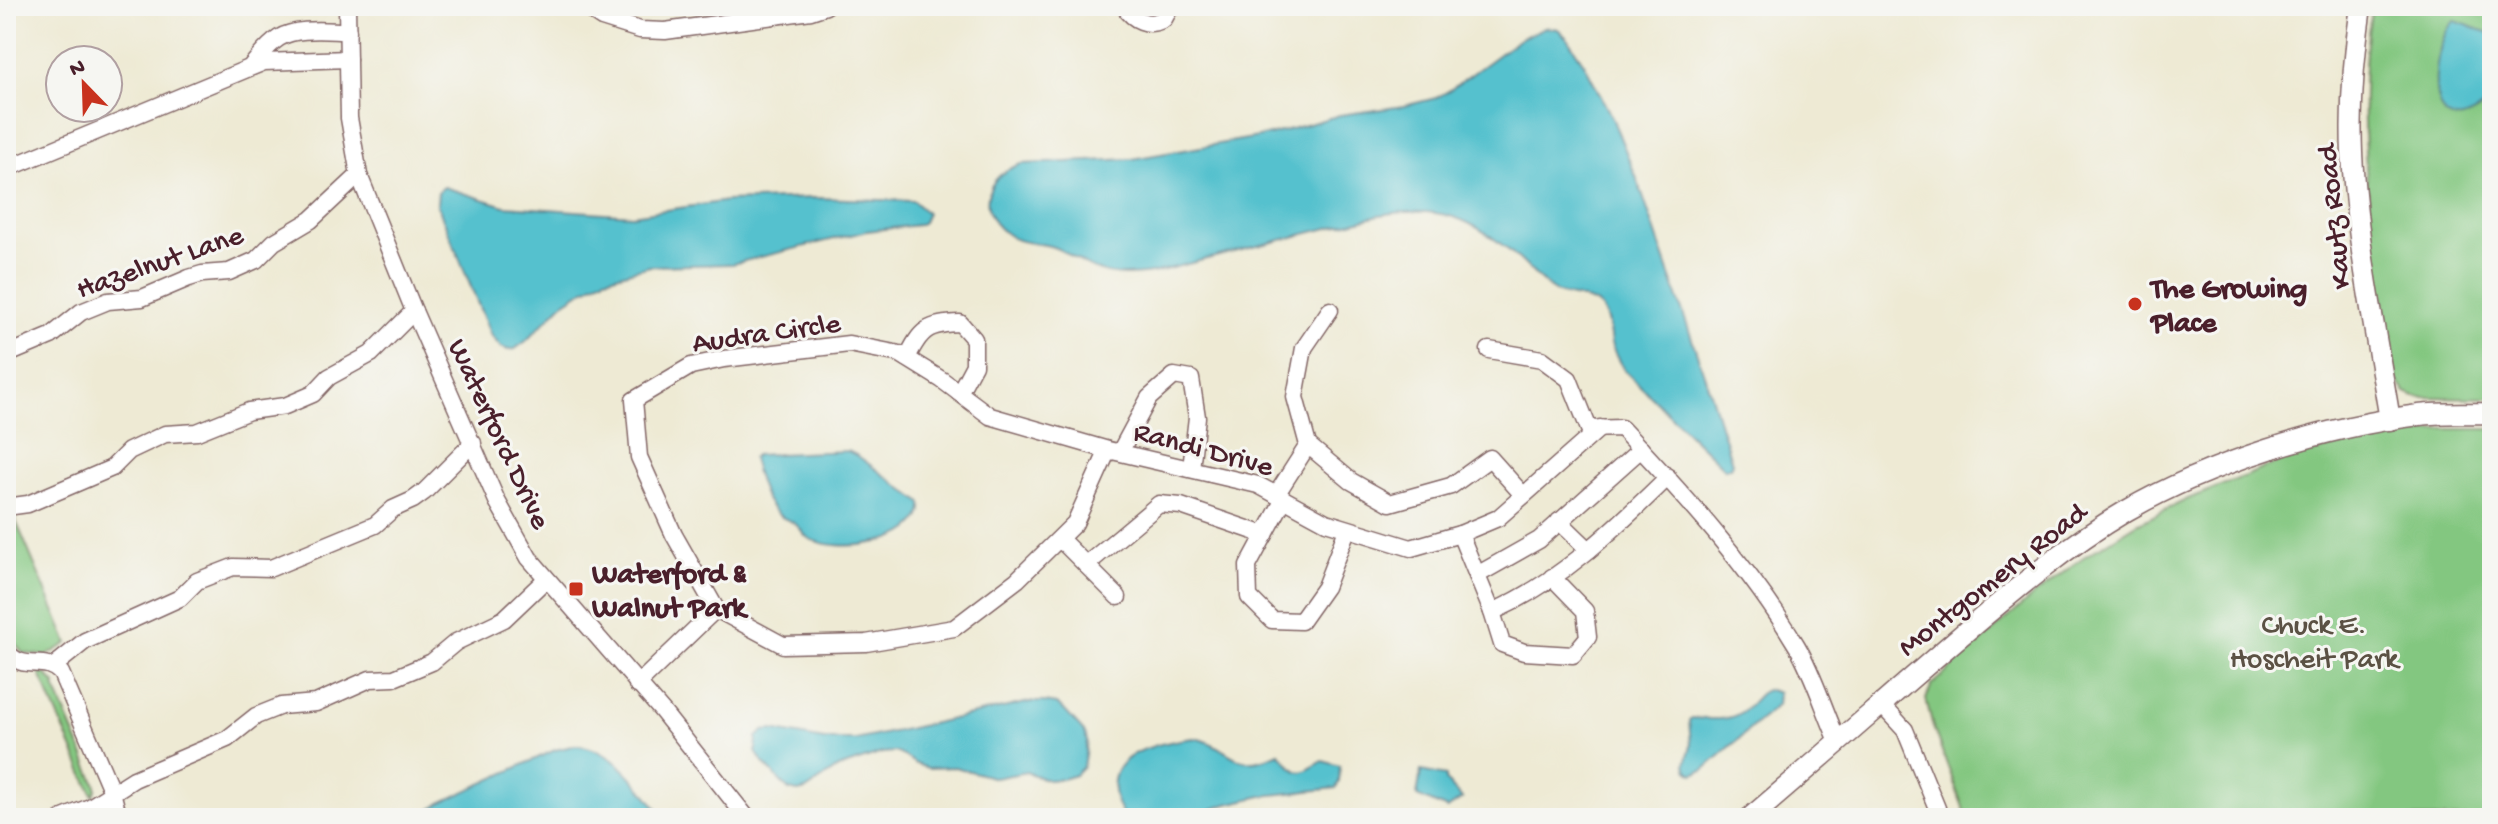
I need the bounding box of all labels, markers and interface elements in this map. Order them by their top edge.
north arrow [44,44,124,124]
text: N [66,54,89,84]
street label: Kautz Road [2311,140,2361,291]
street label: Hazelnut Lane [72,219,249,309]
place label: The Growing Place [2149,274,2307,343]
marker: The Growing Place [2126,295,2144,313]
street label: Audra Circle [690,308,844,363]
street label: Waterford Drive [438,334,557,536]
street label: Randi Drive [1129,416,1277,487]
street label: Montgomery Road [1892,495,2097,666]
place label: Waterford & Walnut Park [591,559,749,628]
marker: Waterford & Walnut Park [567,580,585,598]
park label: Chuck E. Hoscheit Park [2230,610,2401,679]

